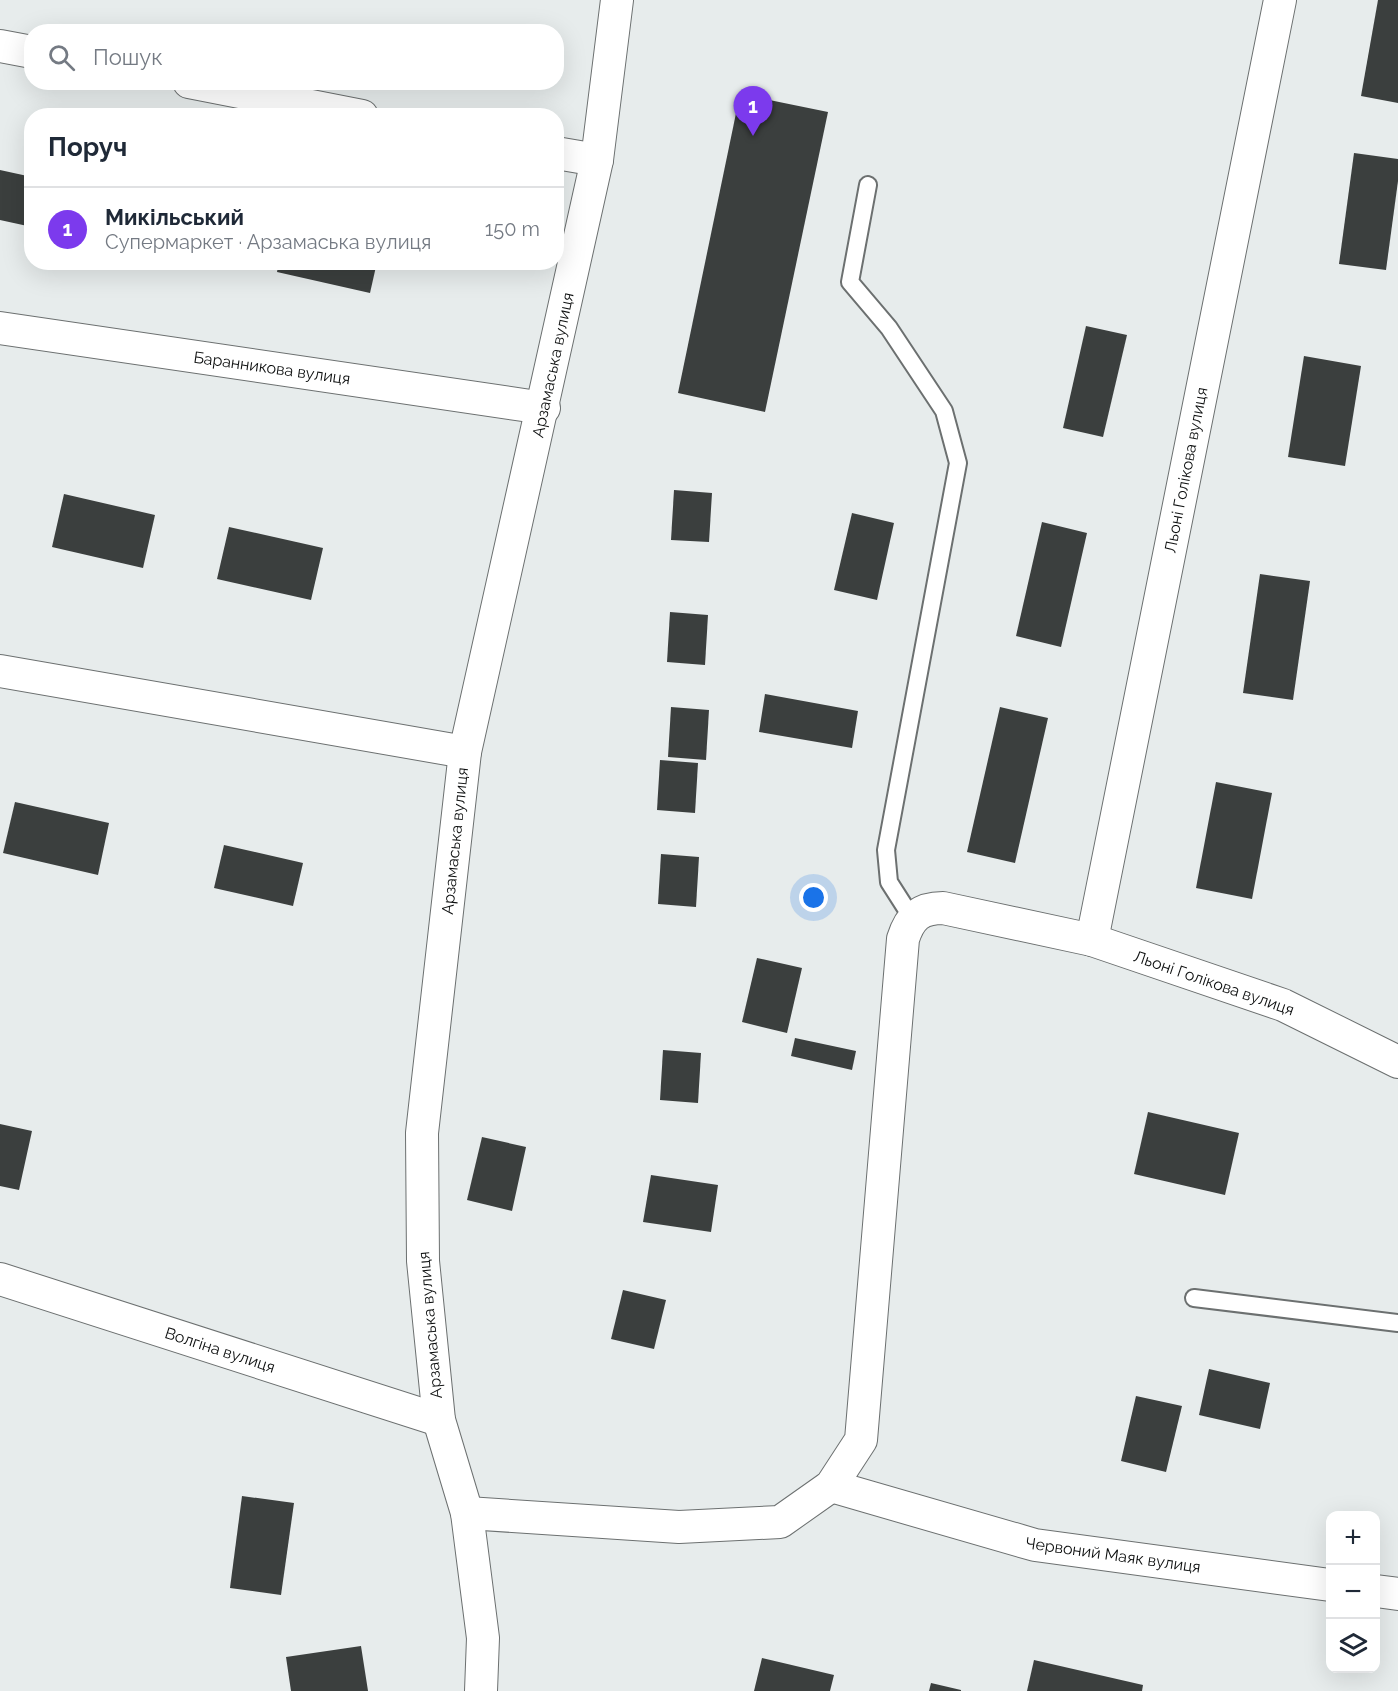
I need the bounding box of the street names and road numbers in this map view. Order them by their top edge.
street label: Арзамаська вулиця [528,291,578,439]
street label: Баранникова вулиця [192,348,352,388]
street label: Льоні Голікова вулиця [1161,386,1211,554]
street label: Арзамаська вулиця [438,767,472,915]
street label: Льоні Голікова вулиця [1131,947,1297,1019]
street label: Арзамаська вулиця [414,1251,446,1399]
street label: Волгіна вулиця [162,1323,278,1377]
street label: Червоний Маяк вулиця [1024,1533,1202,1577]

